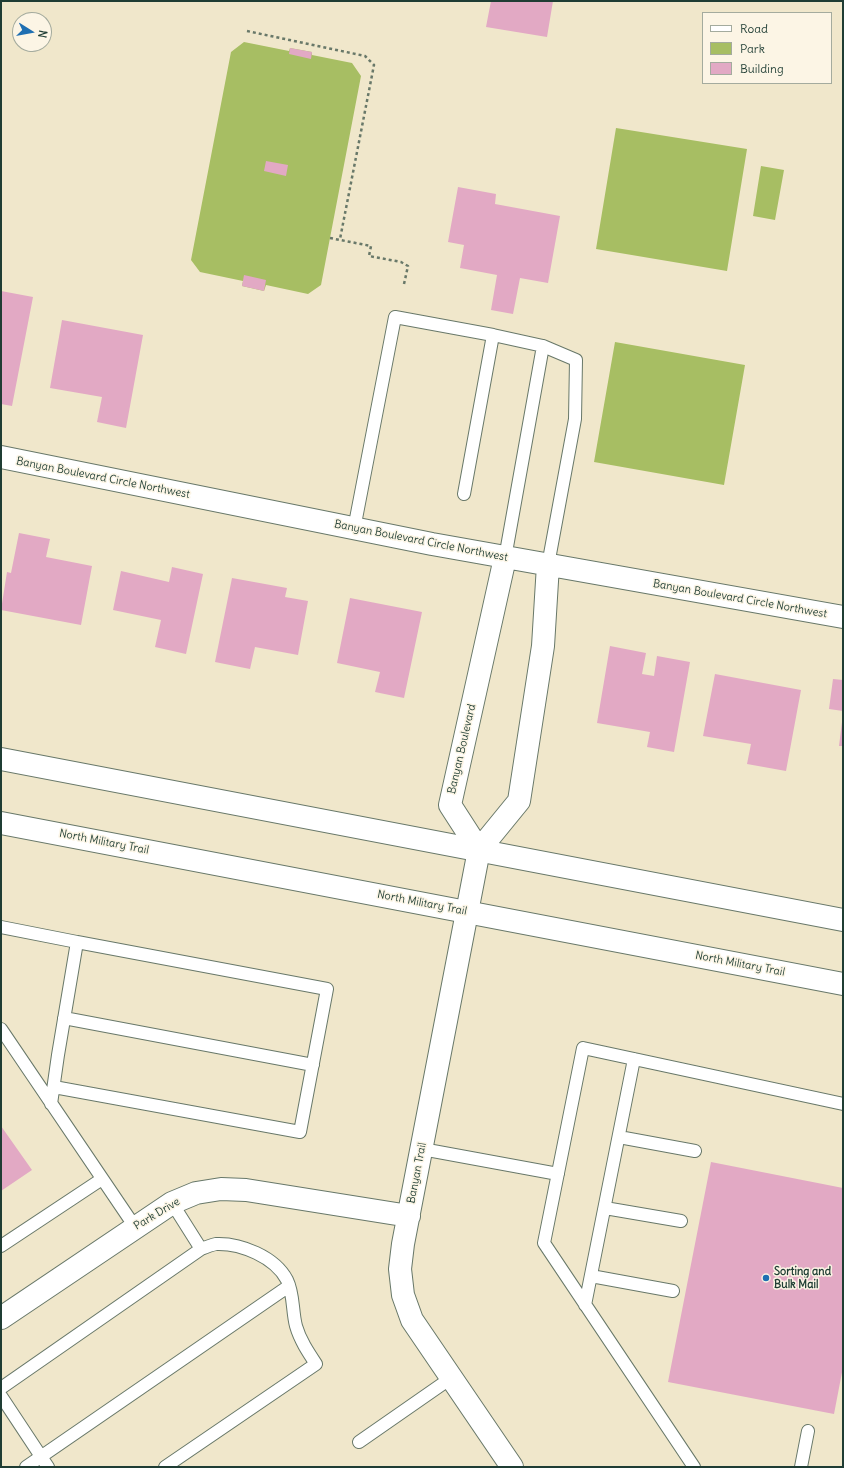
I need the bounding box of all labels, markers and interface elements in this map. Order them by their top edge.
north arrow [12,12,52,52]
legend [702,12,832,84]
text: Road [740,21,768,36]
text: N [35,29,50,39]
text: Park [740,41,765,56]
text: Building [740,61,784,76]
street label: Banyan Boulevard Circle Northwest [15,455,191,501]
street label: Banyan Boulevard Circle Northwest [333,518,509,564]
street label: Banyan Boulevard Circle Northwest [652,577,828,621]
street label: Banyan Boulevard [445,703,479,795]
street label: North Military Trail [58,827,150,857]
street label: North Military Trail [376,888,468,918]
street label: North Military Trail [694,949,786,979]
street label: Banyan Trail [405,1141,429,1205]
street label: Park Drive [132,1195,182,1233]
place label: Sorting and Bulk Mail [774,1265,831,1291]
marker: Sorting and Bulk Mail [761,1273,771,1283]

